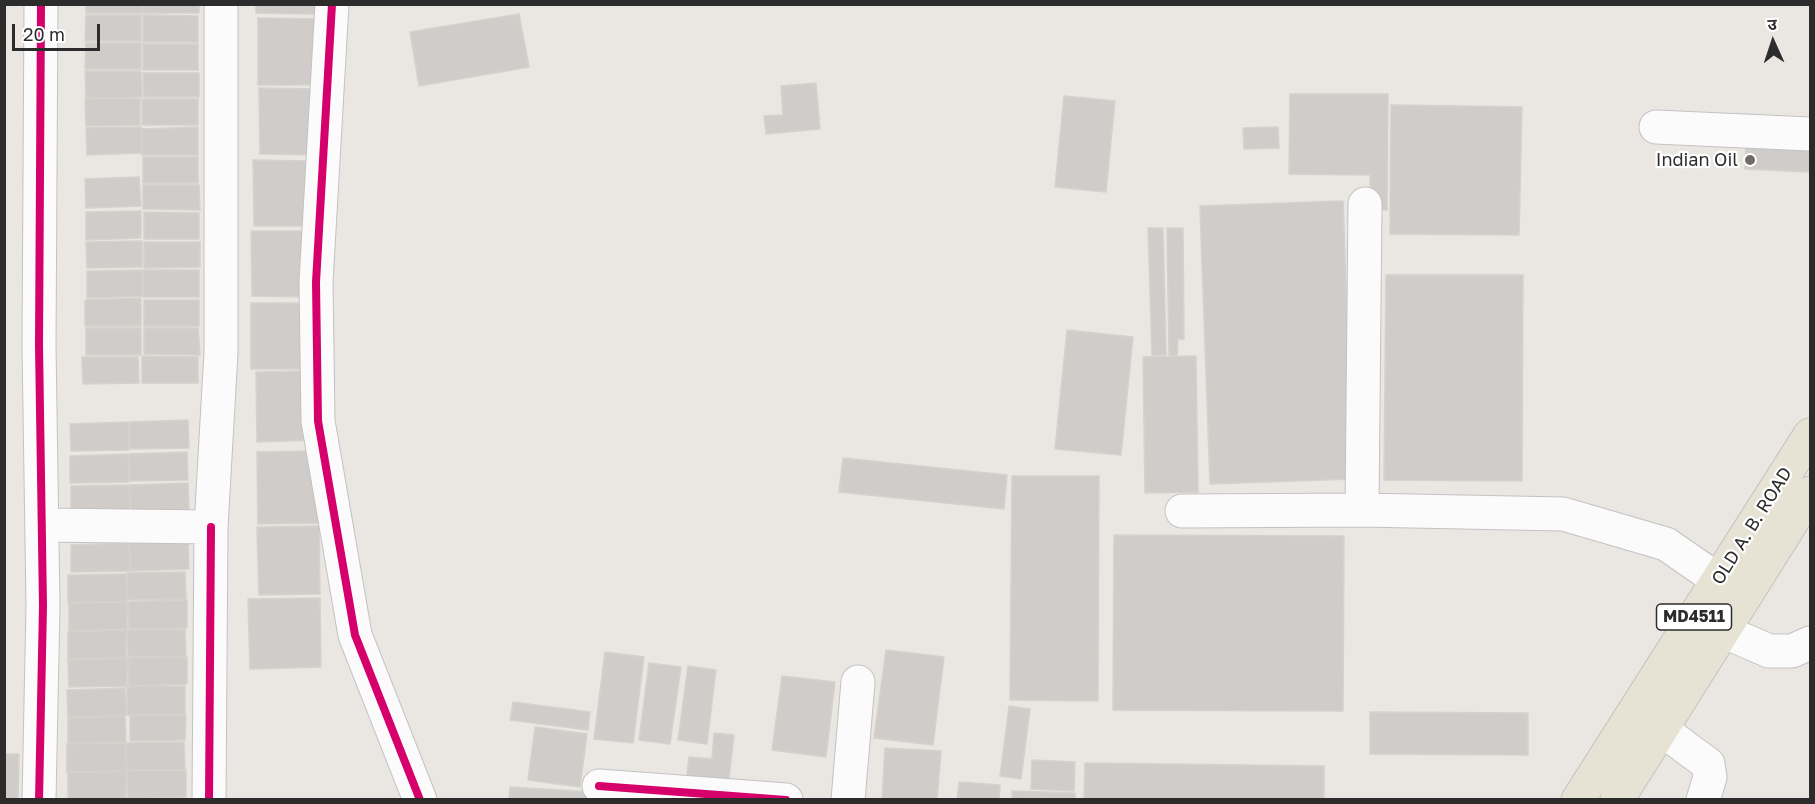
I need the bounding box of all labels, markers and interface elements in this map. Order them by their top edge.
scale bar [15,12,104,50]
north arrow [1743,12,1803,72]
text: उ [1767,14,1777,34]
text: 20 m [23,23,65,45]
place label: Indian Oil [1656,149,1738,171]
marker: Indian Oil [1743,153,1757,167]
street label: OLD A. B. ROAD [1707,463,1797,589]
road number: MD4511 [1656,604,1732,630]

